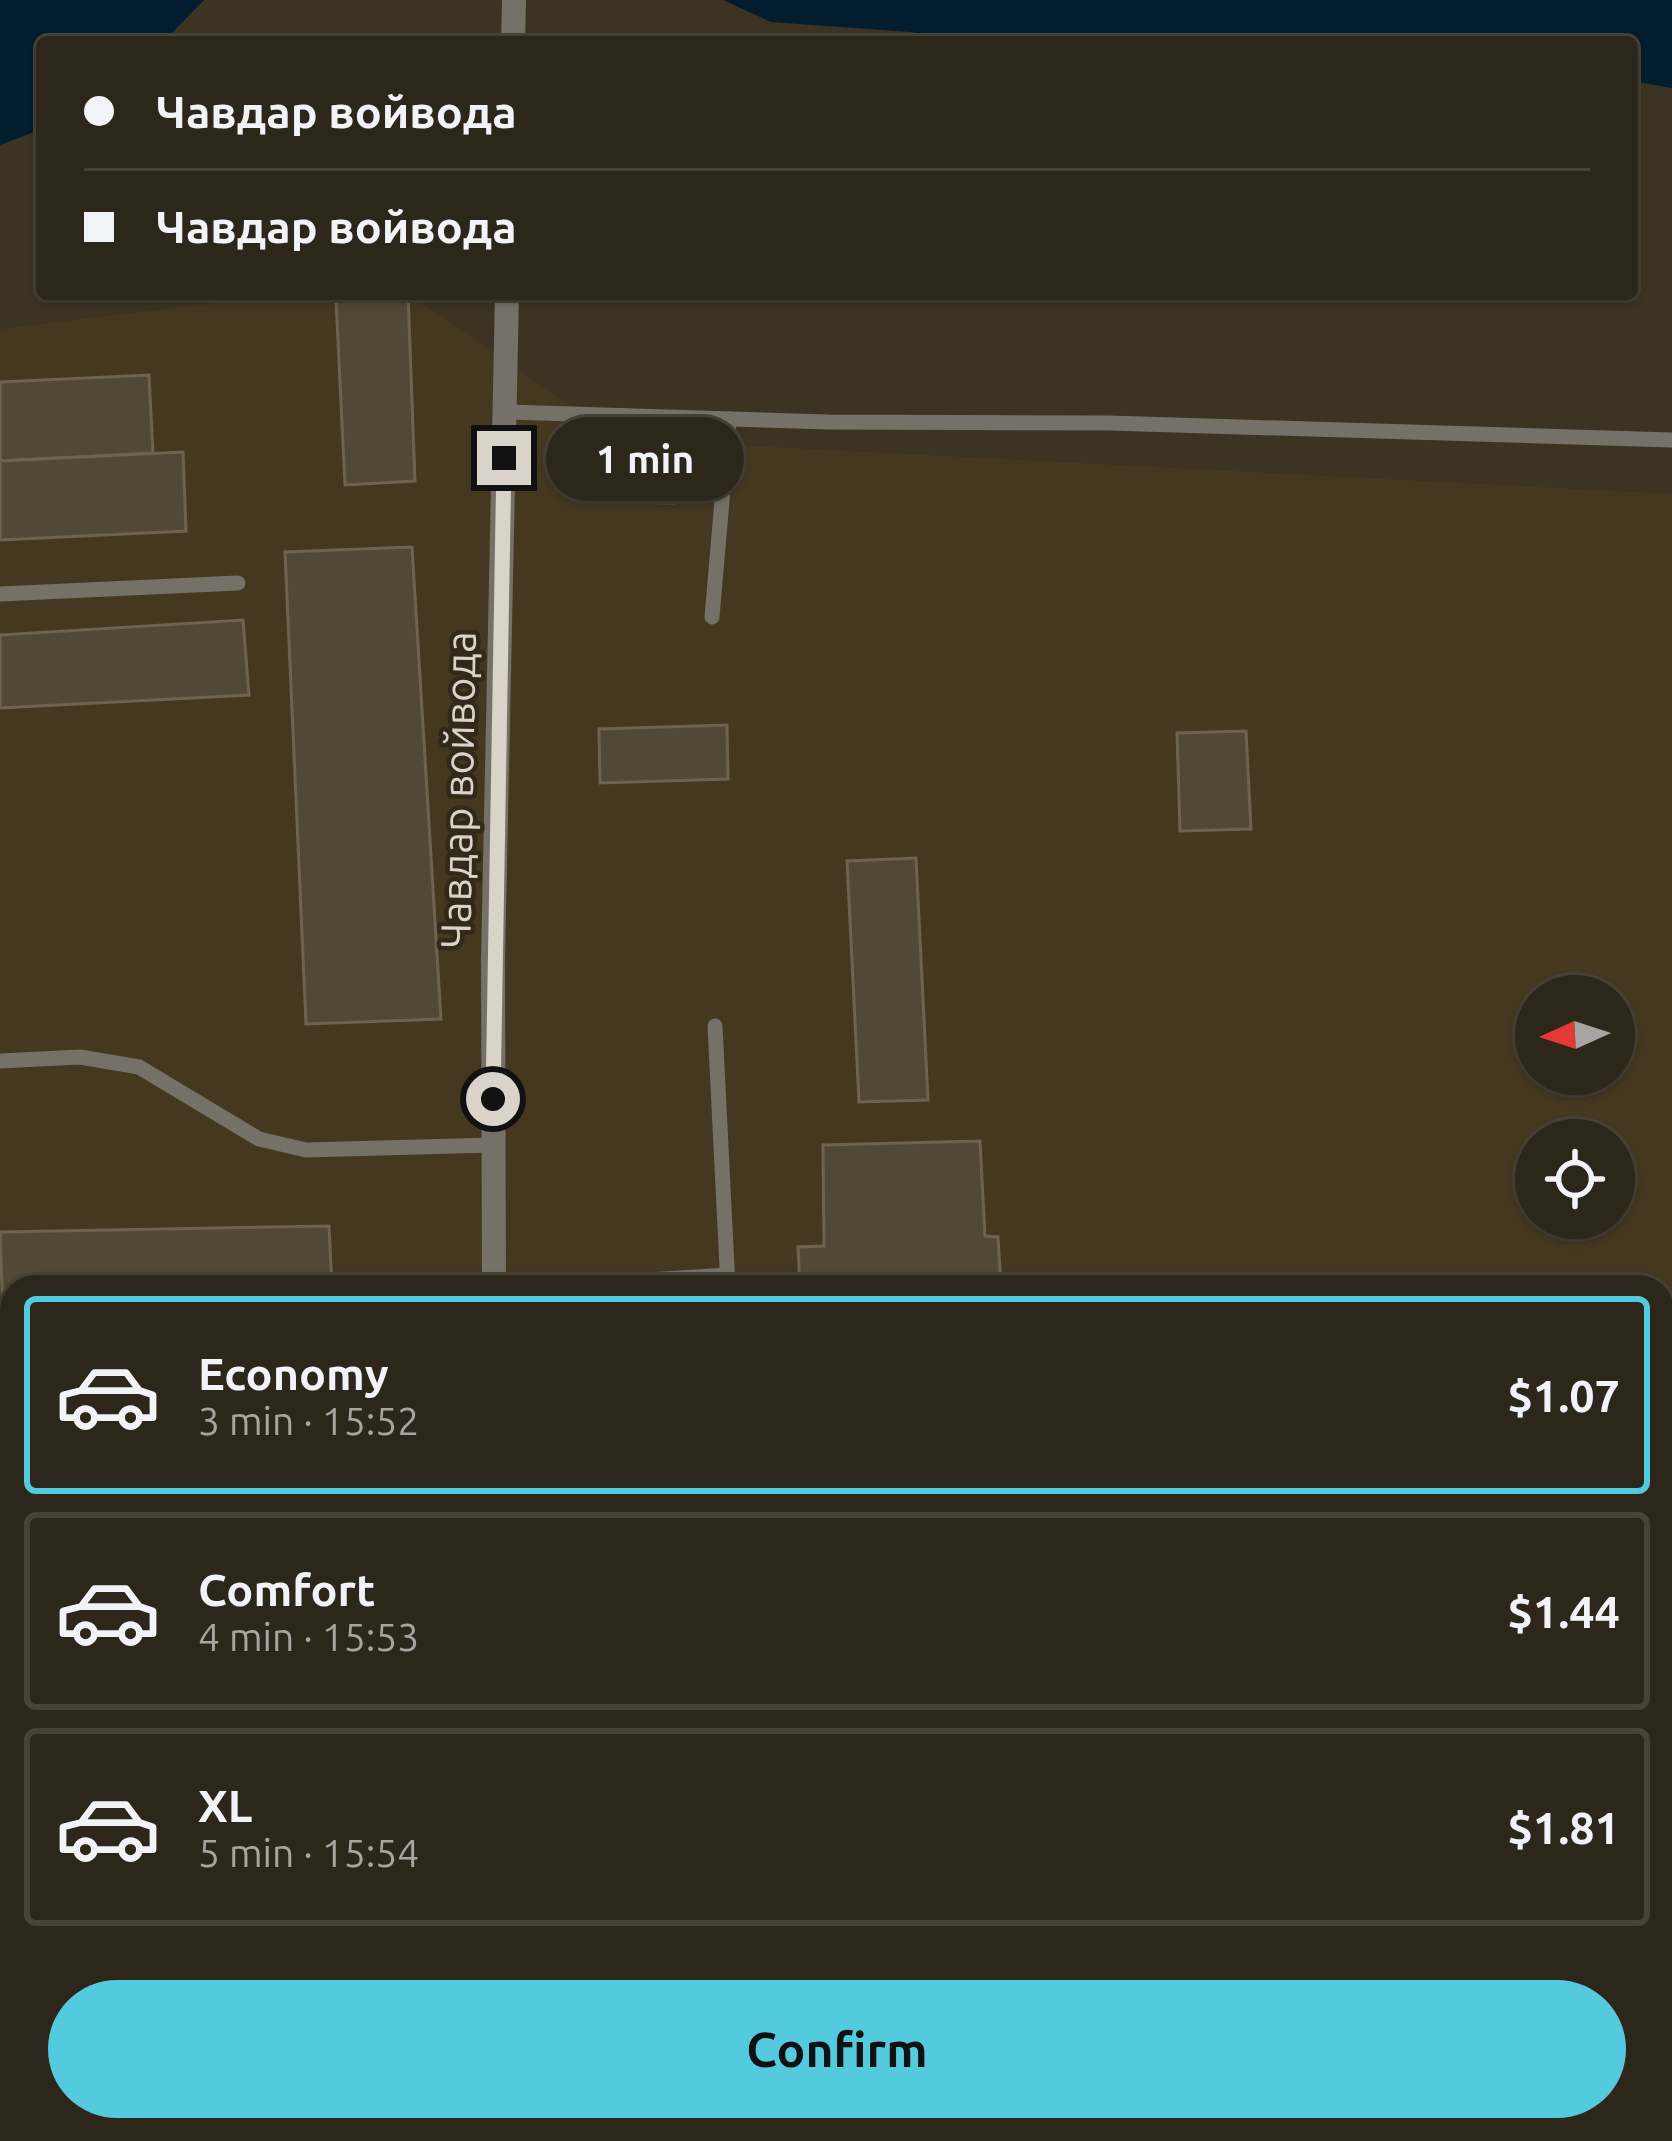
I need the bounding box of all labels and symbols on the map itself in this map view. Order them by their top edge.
callout: 1 min [546,416,744,500]
route end [477,431,531,485]
street label: Чавдар войвода [431,631,484,949]
north arrow [1515,975,1635,1095]
route start [466,1072,520,1126]

